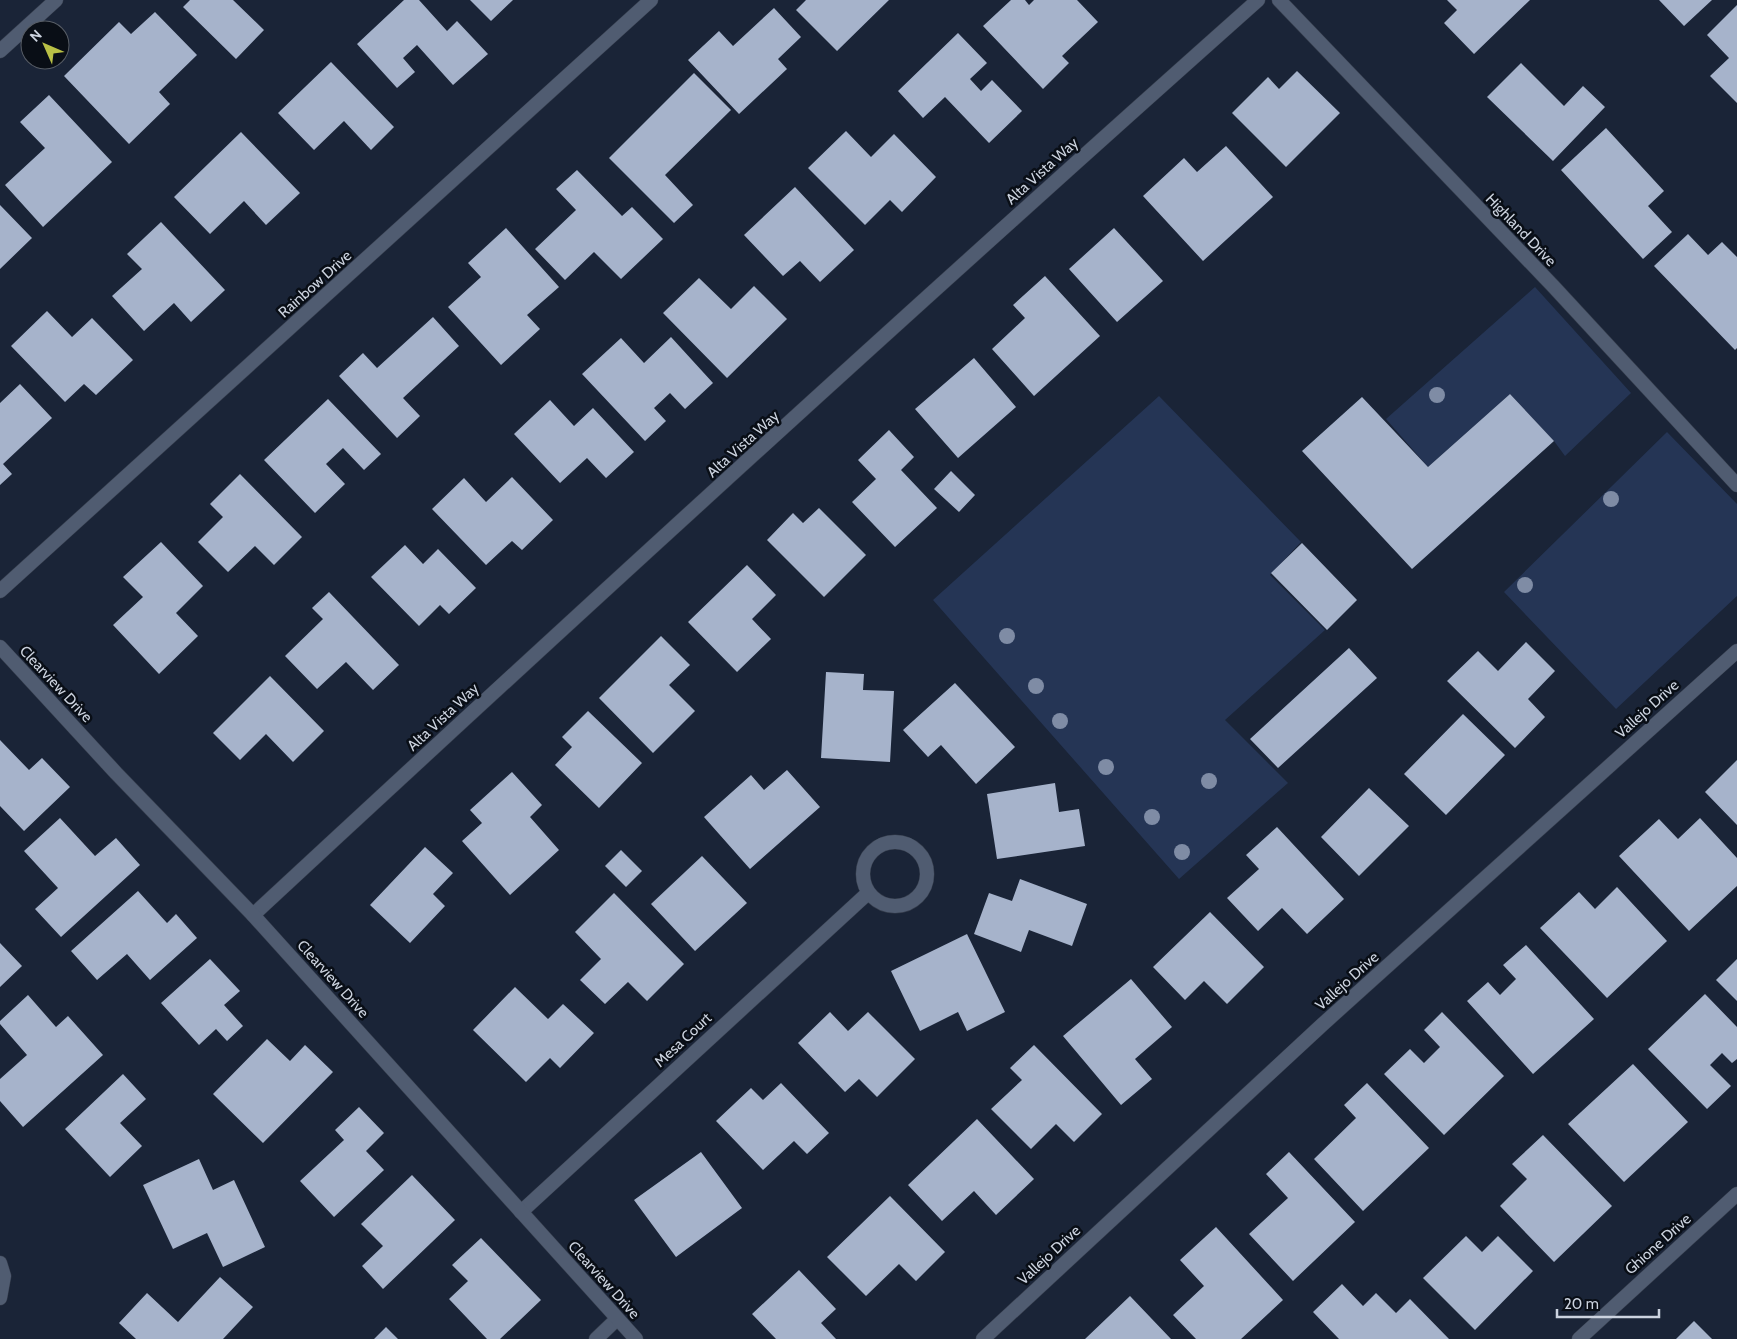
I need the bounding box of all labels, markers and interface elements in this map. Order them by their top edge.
north arrow [20,20,70,70]
text: N [26,26,46,46]
street label: Alta Vista Way [1002,134,1082,208]
street label: Highland Drive [1482,190,1560,270]
street label: Rainbow Drive [275,246,355,322]
street label: Alta Vista Way [703,407,783,481]
street label: Clearview Drive [16,642,96,726]
street label: Vallejo Drive [1612,676,1683,742]
street label: Alta Vista Way [404,679,483,755]
street label: Clearview Drive [293,936,373,1022]
street label: Vallejo Drive [1312,948,1383,1014]
street label: Mesa Court [651,1009,715,1071]
street label: Ghione Drive [1621,1209,1695,1278]
street label: Vallejo Drive [1014,1221,1084,1288]
street label: Clearview Drive [564,1237,644,1323]
scale bar [1557,1286,1660,1318]
text: 20 m [1564,1295,1599,1313]

